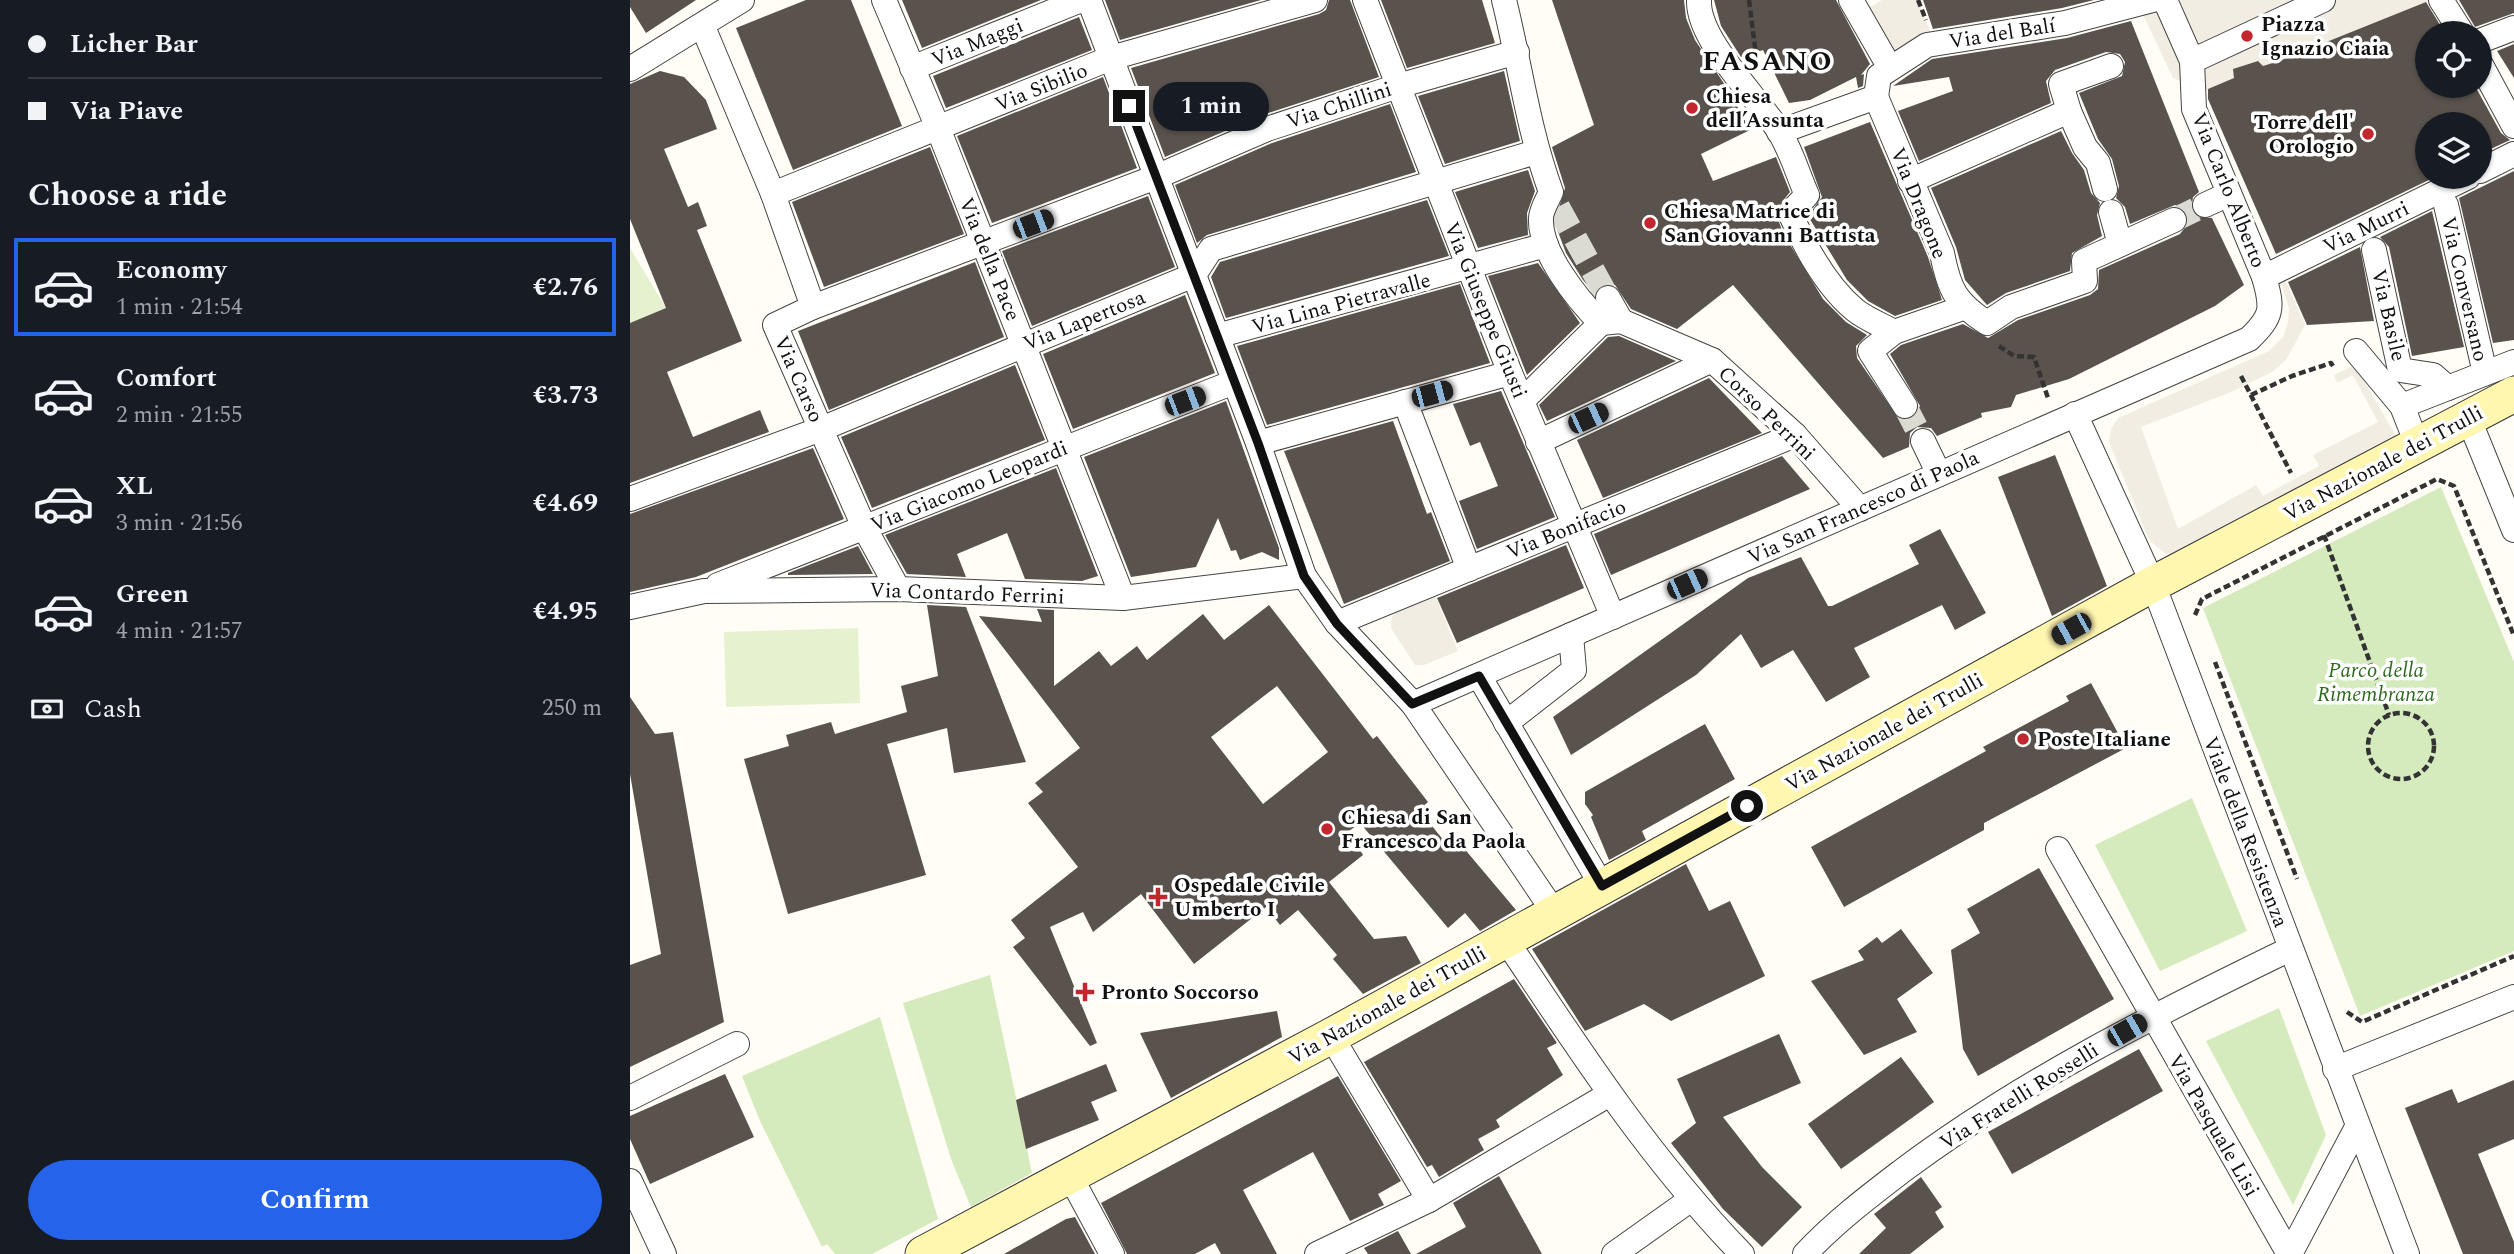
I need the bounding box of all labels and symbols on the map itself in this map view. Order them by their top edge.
place label: Piazza Ignazio Ciaia [2261,9,2390,65]
street label: Via Maggi [926,10,1028,76]
street label: Via del Balí [1946,10,2059,58]
marker: Piazza Ignazio Ciaia [2239,28,2255,44]
district label: FASANO [1702,40,1834,83]
street label: Via Sibilio [990,55,1093,121]
street label: Via Chillini [1282,74,1396,138]
place label: Chiesa dell’Assunta [1706,81,1824,137]
callout: 1 min [1154,82,1269,130]
route end [1113,90,1145,122]
marker: Chiesa dell’Assunta [1684,100,1700,116]
place label: Torre dell' Orologio [2254,107,2354,163]
street label: Via Carlo Alberto [2182,108,2274,273]
marker: Torre dell' Orologio [2360,126,2376,142]
street label: Via Dragone [1881,143,1955,264]
street label: Via della Pace [950,193,1028,326]
street label: Via Murri [2318,193,2415,263]
place label: Chiesa Matrice di San Giovanni Battista [1664,196,1876,252]
car [1010,207,1057,241]
street label: Via Conversano [2432,214,2496,365]
marker: Chiesa Matrice di San Giovanni Battista [1642,215,1658,231]
street label: Via Giuseppe Giusti [1435,217,1535,404]
street label: Via Lina Pietravalle [1248,265,1434,343]
street label: Via Basile [2362,266,2414,364]
street label: Via Lapertosa [1018,282,1151,360]
street label: Via Carso [765,331,831,428]
street label: Corso Perrini [1710,359,1823,469]
car [1409,378,1456,410]
car [1162,384,1209,418]
street label: Via Nazionale dei Trulli [2278,398,2489,530]
car [1565,400,1612,436]
street label: Via Giacomo Leopardi [866,433,1073,541]
street label: Via San Francesco di Paola [1742,442,1985,574]
street label: Via Bonifacio [1501,491,1631,569]
car [1664,566,1711,602]
street label: Via Contardo Ferrini [869,575,1065,613]
car [2048,610,2095,648]
park label: Parco della Rimembranza [2317,655,2435,711]
street label: Via Nazionale dei Trulli [1779,665,1990,801]
place label: Poste Italiane [2037,724,2171,756]
marker: Poste Italiane [2015,731,2031,747]
street label: Viale della Resistenza [2194,732,2297,933]
route start [1731,790,1763,822]
place label: Chiesa di San Francesco da Paola [1341,802,1526,858]
marker: Chiesa di San Francesco da Paola [1319,821,1335,837]
place label: Ospedale Civile Umberto I [1174,870,1325,926]
marker: Ospedale Civile Umberto I [1148,887,1168,907]
street label: Via Nazionale dei Trulli [1282,938,1493,1074]
place label: Pronto Soccorso [1101,977,1259,1009]
marker: Pronto Soccorso [1075,982,1095,1002]
car [2104,1010,2151,1050]
street label: Via Fratelli Rosselli [1934,1035,2105,1159]
street label: Via Pasquale Lisi [2159,1048,2267,1203]

